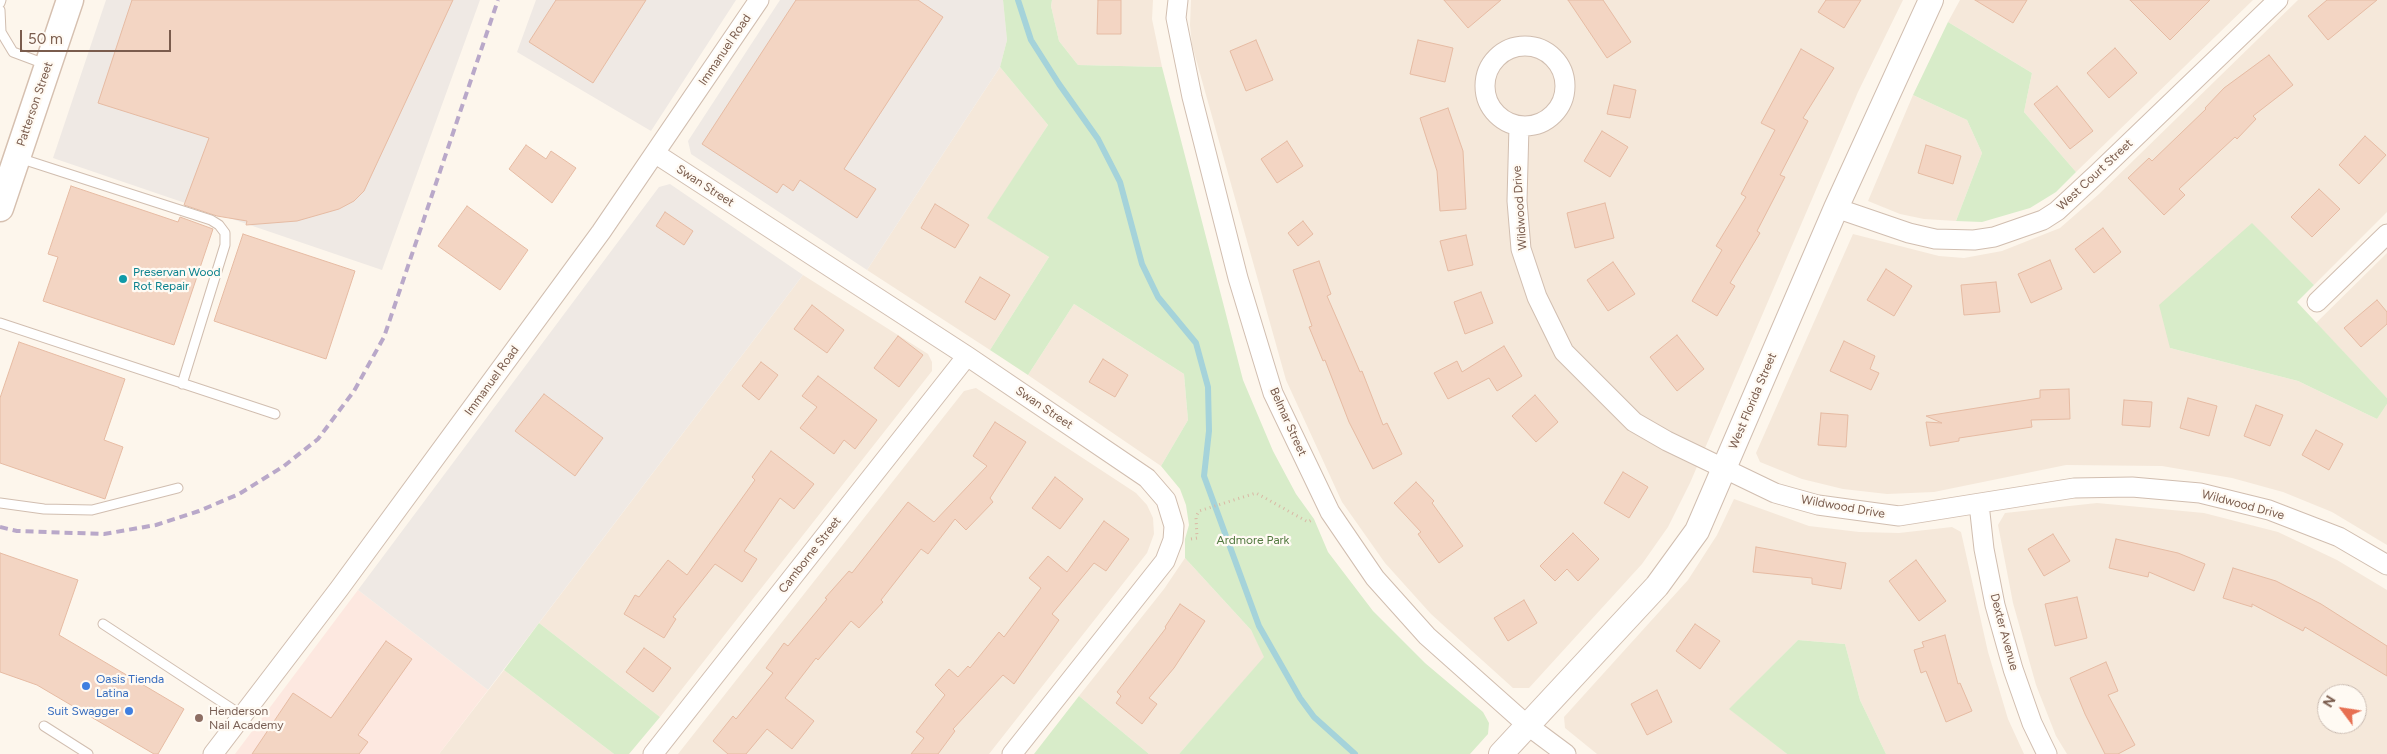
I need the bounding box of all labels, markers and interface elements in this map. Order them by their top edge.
street label: Immanuel Road [696,12,754,88]
scale bar [22,20,174,52]
text: 50 m [28,30,63,48]
street label: Patterson Street [14,60,56,148]
street label: West Court Street [2054,136,2136,214]
street label: Swan Street [673,162,737,210]
street label: Wildwood Drive [1510,165,1530,251]
place label: Preservan Wood Rot Repair [133,265,221,293]
marker: Preservan Wood Rot Repair [117,273,129,285]
street label: Immanuel Road [462,343,522,419]
street label: West Florida Street [1726,351,1780,451]
street label: Swan Street [1013,384,1075,432]
street label: Belmar Street [1266,386,1310,458]
street label: Wildwood Drive [2200,487,2286,523]
street label: Wildwood Drive [1800,493,1886,521]
street label: Camborne Street [776,514,844,596]
park label: Ardmore Park [1217,533,1289,547]
street label: Dexter Avenue [1987,592,2021,672]
place label: Oasis Tienda Latina [96,672,164,700]
marker: Oasis Tienda Latina [80,680,92,692]
north arrow [2317,684,2367,734]
text: N [2319,693,2340,711]
place label: Suit Swagger [47,704,119,718]
place label: Henderson Nail Academy [209,704,283,732]
marker: Suit Swagger [123,705,135,717]
marker: Henderson Nail Academy [193,712,205,724]

